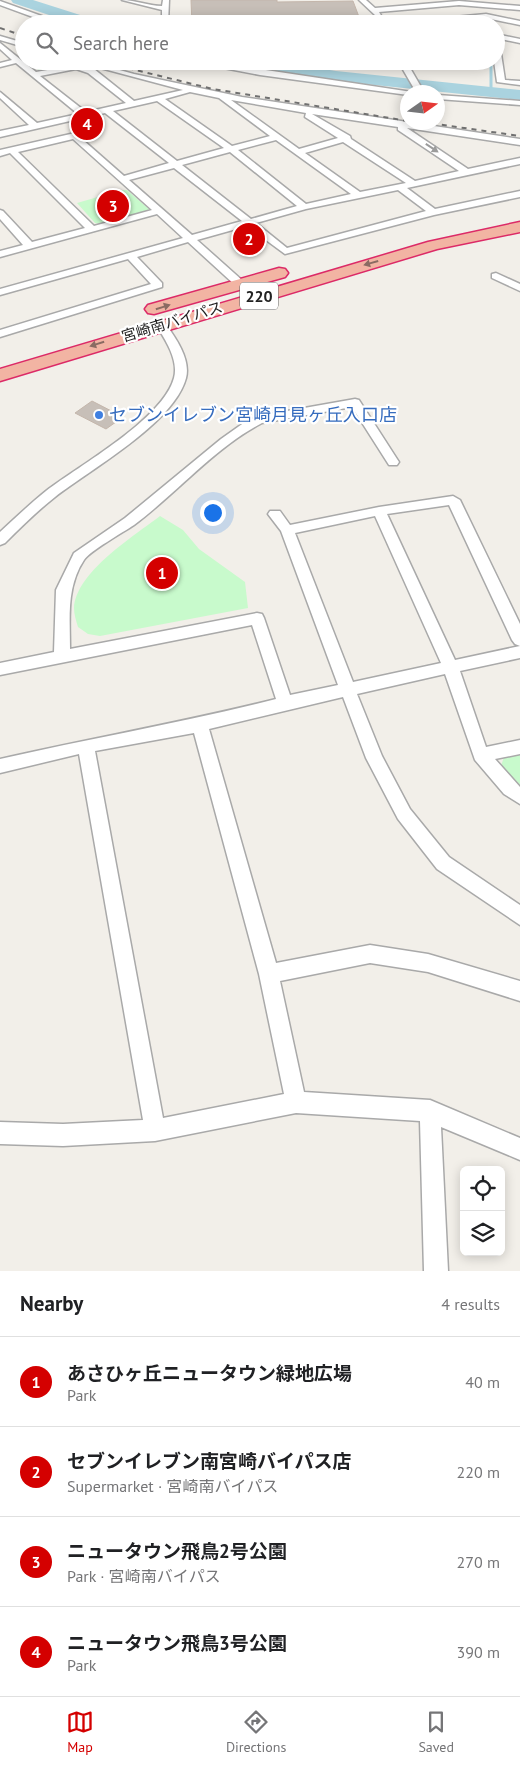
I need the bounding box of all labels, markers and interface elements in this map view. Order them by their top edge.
search box [15,15,505,70]
icon: search [33,29,61,57]
text: Search here [73,31,169,55]
north arrow [400,85,445,130]
pin: 4 [71,105,103,143]
one-way arrow [425,143,438,153]
pin: 3 [97,187,129,225]
pin: 2 [233,220,265,258]
one-way arrow [363,260,378,268]
road number: 220 [240,282,278,310]
street label: 宮崎南バイパス [119,297,225,346]
one-way arrow [155,302,170,310]
one-way arrow [90,341,105,349]
place label: セブンイレブン宮崎月見ヶ丘入口店 [109,403,397,426]
marker: セブンイレブン宮崎月見ヶ丘入口店 [93,409,105,421]
your location [200,500,226,526]
pin: 1 [146,554,178,592]
map controls [460,1166,505,1256]
button: locate [460,1166,505,1211]
button: layers [460,1211,505,1256]
text: Nearby [20,1290,83,1317]
text: 4 results [441,1294,500,1314]
text: あさひヶ丘ニュータウン緑地広場 [67,1361,352,1385]
text: 1 [31,1372,41,1392]
text: 40 m [465,1372,500,1392]
text: Park [67,1385,96,1405]
text: セブンイレブン南宮崎バイパス店 [67,1449,352,1473]
text: 2 [31,1462,41,1482]
text: 220 m [457,1462,500,1482]
text: Supermarket · 宮崎南バイパス [67,1476,278,1496]
text: ニュータウン飛鳥2号公園 [67,1539,287,1563]
text: 3 [31,1552,41,1572]
text: 270 m [457,1552,500,1572]
text: Park · 宮崎南バイパス [67,1566,220,1586]
text: ニュータウン飛鳥3号公園 [67,1631,287,1655]
text: 4 [31,1642,41,1662]
text: 390 m [457,1642,500,1662]
text: Park [67,1655,96,1675]
tab: Map [66,1708,94,1756]
tab: Directions [226,1708,286,1756]
tab: Saved [418,1708,454,1756]

